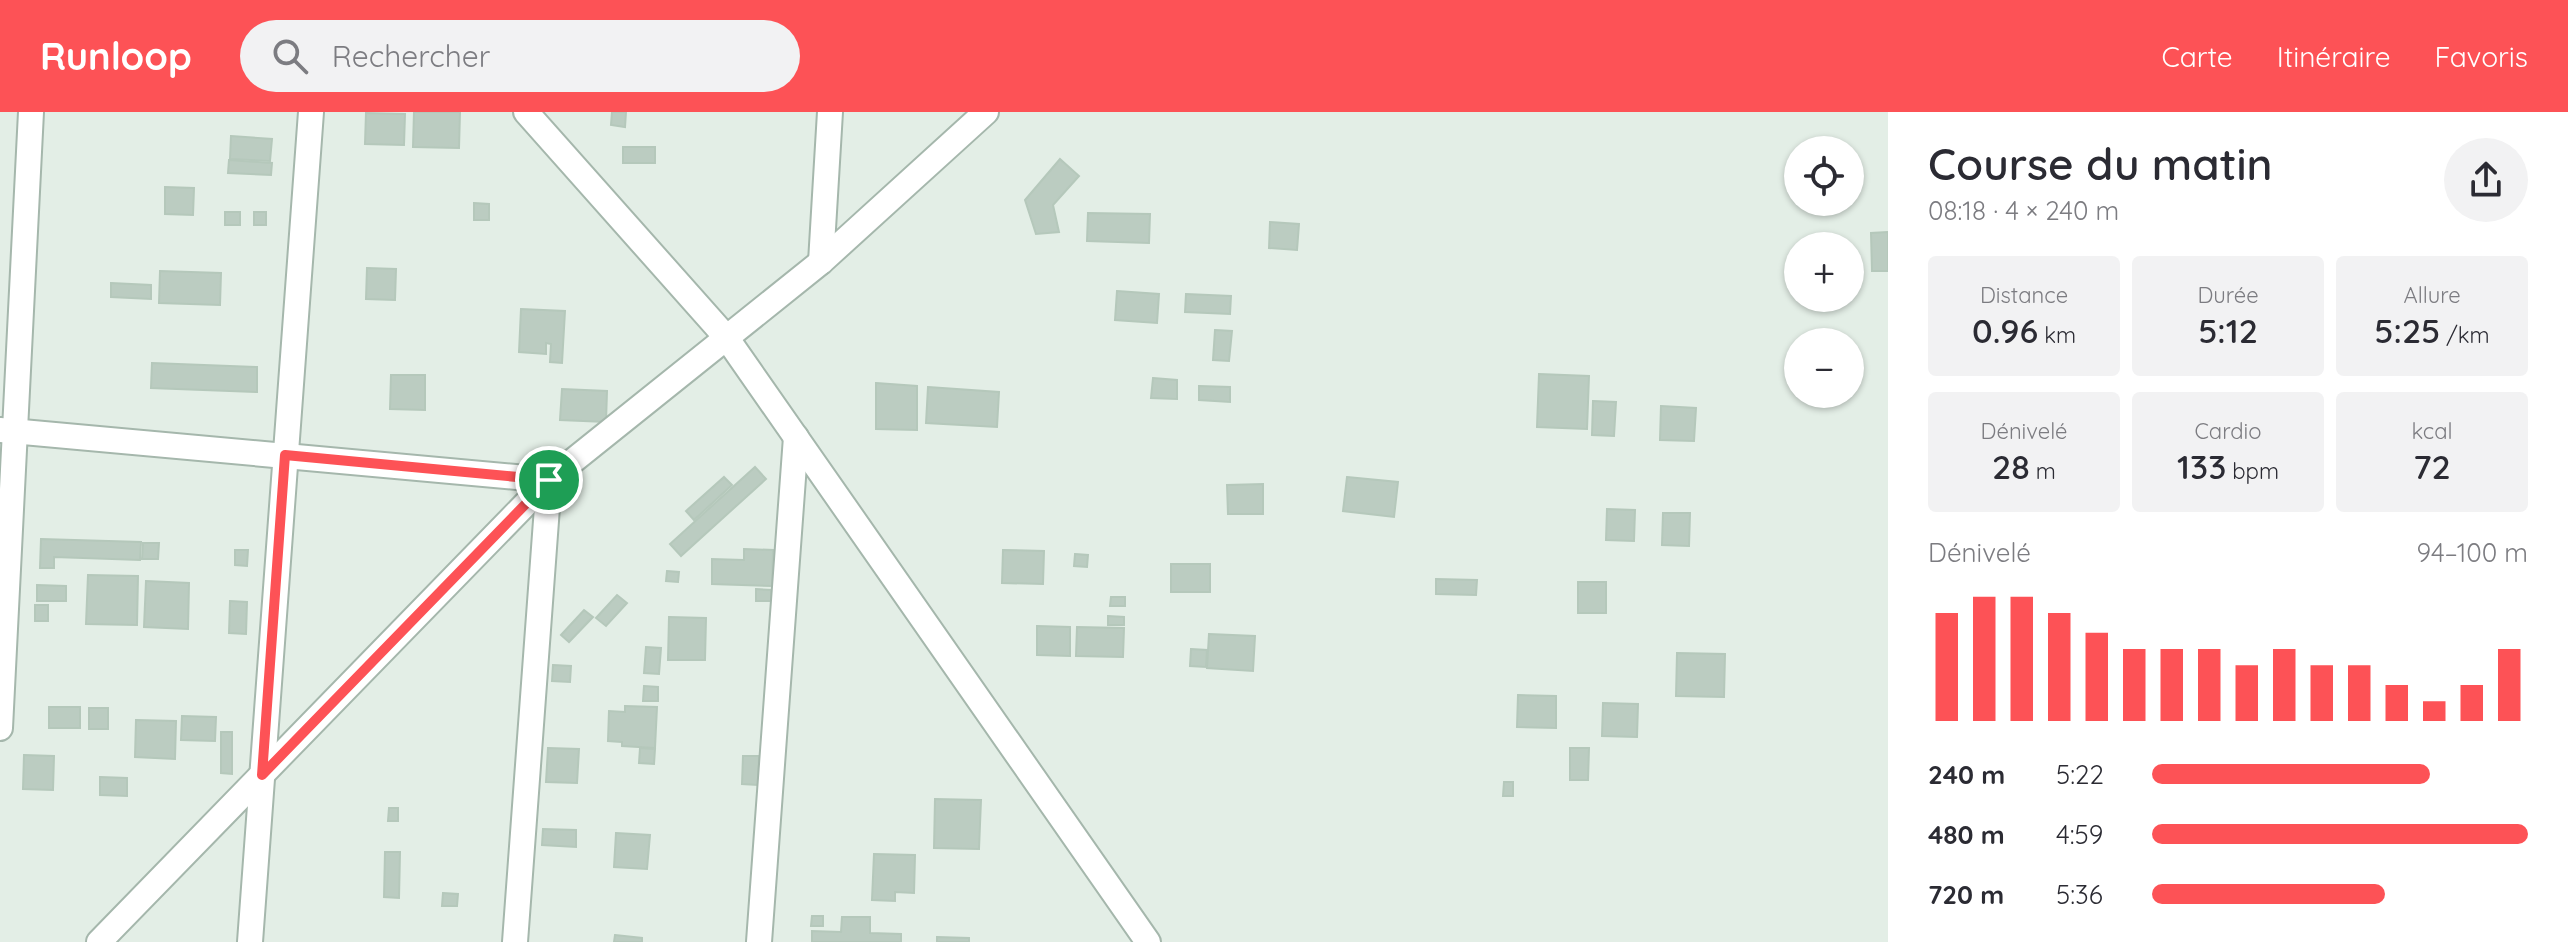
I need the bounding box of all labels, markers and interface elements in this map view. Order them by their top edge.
search box [240,20,800,92]
text: Runloop [40,32,192,80]
icon: search [268,34,312,78]
text: Rechercher [332,37,490,75]
text: Carte [2161,39,2233,74]
text: Itinéraire [2277,39,2391,74]
text: Favoris [2435,39,2528,74]
map controls [1784,136,1864,408]
button: locate [1784,136,1864,216]
text: Course du matin [1928,136,2273,191]
button: share [2444,138,2528,222]
text: 08:18 · 4 × 240 m [1928,194,2119,227]
button: + [1784,232,1864,312]
text: Distance [1980,281,2068,309]
text: Durée [2197,281,2259,309]
text: Allure [2403,281,2461,309]
text: 0.96 [1972,309,2038,352]
text: 5:12 [2198,309,2258,352]
text: 5:25 [2374,309,2440,352]
text: km [2038,321,2076,349]
text: /km [2440,321,2490,349]
button: − [1784,328,1864,408]
text: Dénivelé [1980,417,2068,445]
text: Cardio [2194,417,2262,445]
text: kcal [2411,417,2453,445]
text: 28 [1992,445,2030,488]
text: 133 [2177,445,2226,488]
text: 72 [2413,445,2451,488]
pin [515,446,583,514]
text: m [2030,457,2056,485]
text: bpm [2226,457,2279,485]
icon: arrive [527,458,571,502]
text: Dénivelé [1928,536,2031,569]
text: 94–100 m [2416,536,2528,569]
text: 240 m [1928,758,2005,791]
text: 5:22 [2056,758,2104,791]
text: 480 m [1928,818,2005,851]
text: 4:59 [2056,818,2103,851]
text: 720 m [1928,878,2004,911]
text: 5:36 [2056,878,2103,911]

